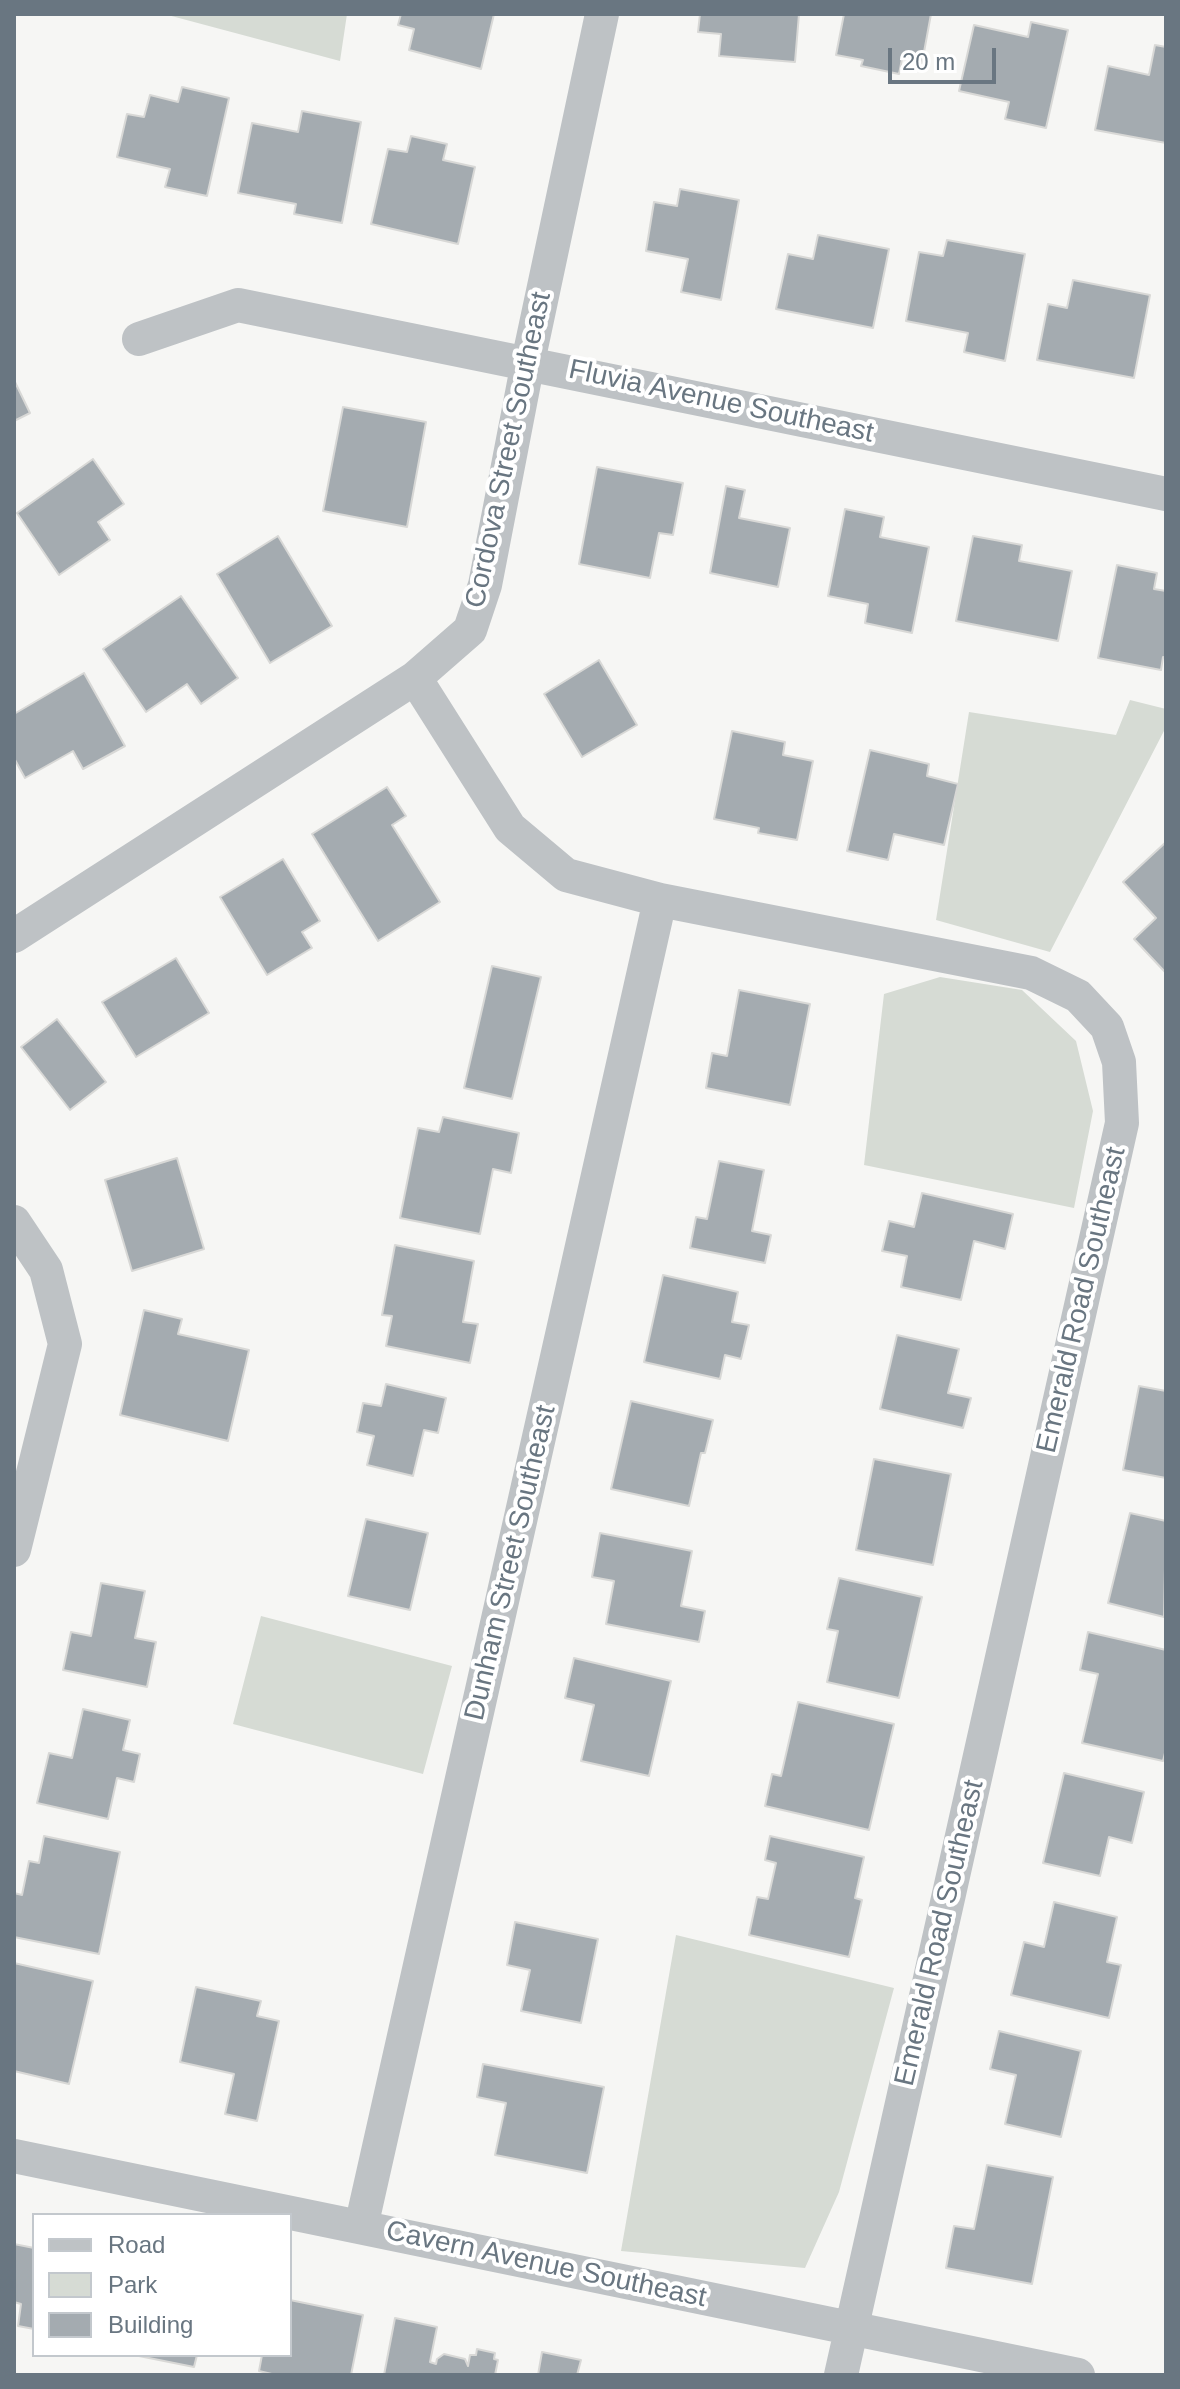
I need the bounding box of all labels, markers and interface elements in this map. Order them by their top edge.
scale bar [892,32,1000,82]
text: 20 m [902,48,955,75]
street label: Cordova Street Southeast [459,289,559,611]
street label: Fluvia Avenue Southeast [566,353,876,451]
street label: Emerald Road Southeast [1030,1144,1134,1456]
street label: Dunham Street Southeast [458,1402,564,1724]
street label: Emerald Road Southeast [888,1777,992,2089]
legend [32,2213,292,2357]
street label: Cavern Avenue Southeast [383,2215,709,2315]
text: Road [108,2231,165,2258]
text: Park [108,2271,157,2298]
text: Building [108,2311,193,2338]

